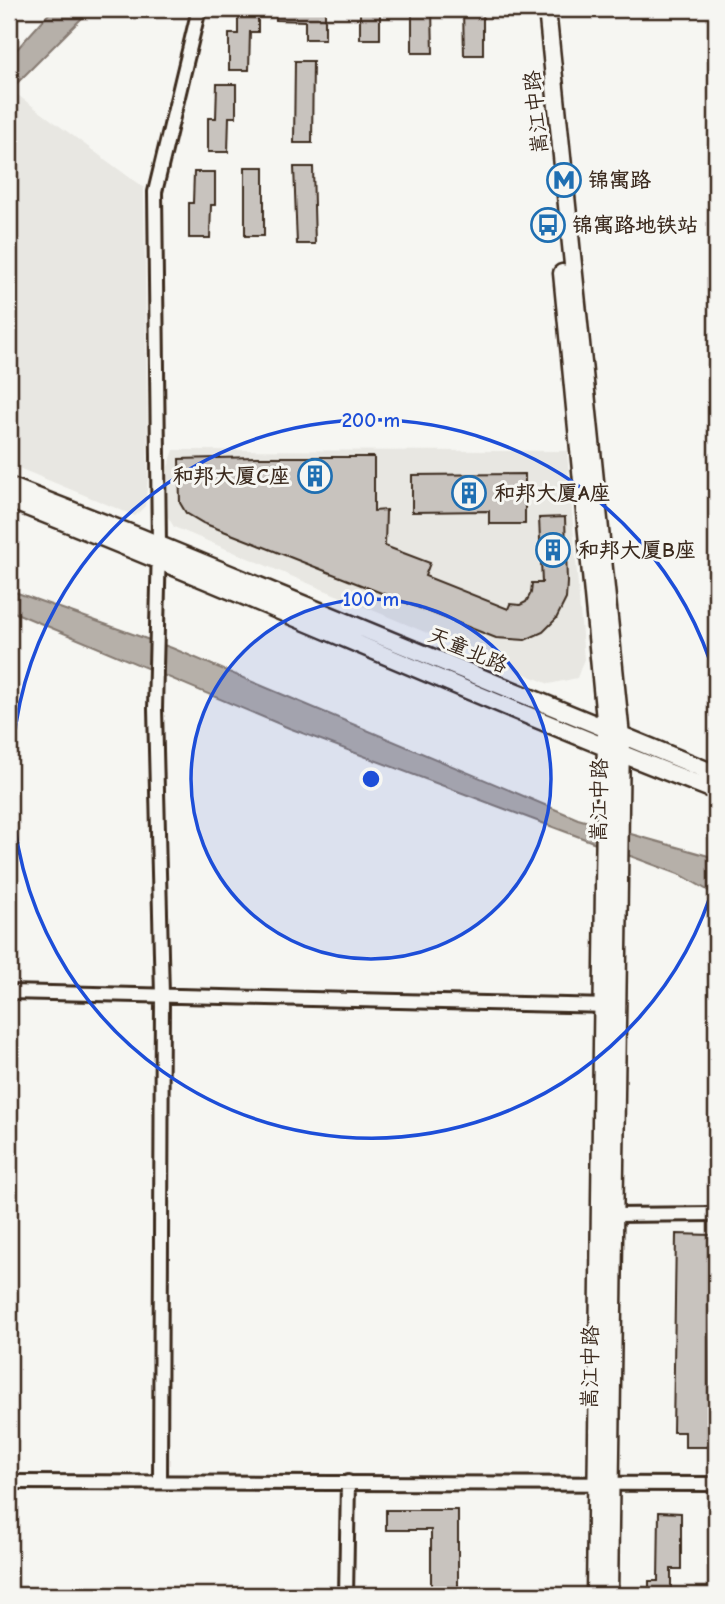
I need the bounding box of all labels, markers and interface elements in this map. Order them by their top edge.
street label: 嵩江中路 [520,69,552,155]
metro station icon: 锦寓路 [545,161,583,199]
place label: 锦寓路 [588,168,651,192]
bus stop icon: 锦寓路地铁站 [529,206,567,244]
place label: 锦寓路地铁站 [572,213,698,237]
text: 200 m [342,408,400,432]
building icon: 和邦大厦C座 [296,457,334,495]
place label: 和邦大厦C座 [172,464,290,488]
building icon: 和邦大厦A座 [450,474,488,512]
place label: 和邦大厦A座 [494,481,611,505]
building icon: 和邦大厦B座 [534,531,572,569]
place label: 和邦大厦B座 [578,538,696,562]
text: 100 m [343,587,399,611]
street label: 天童北路 [425,623,511,677]
street label: 嵩江中路 [586,758,612,842]
centre of rings [359,767,383,791]
street label: 嵩江中路 [577,1325,603,1409]

